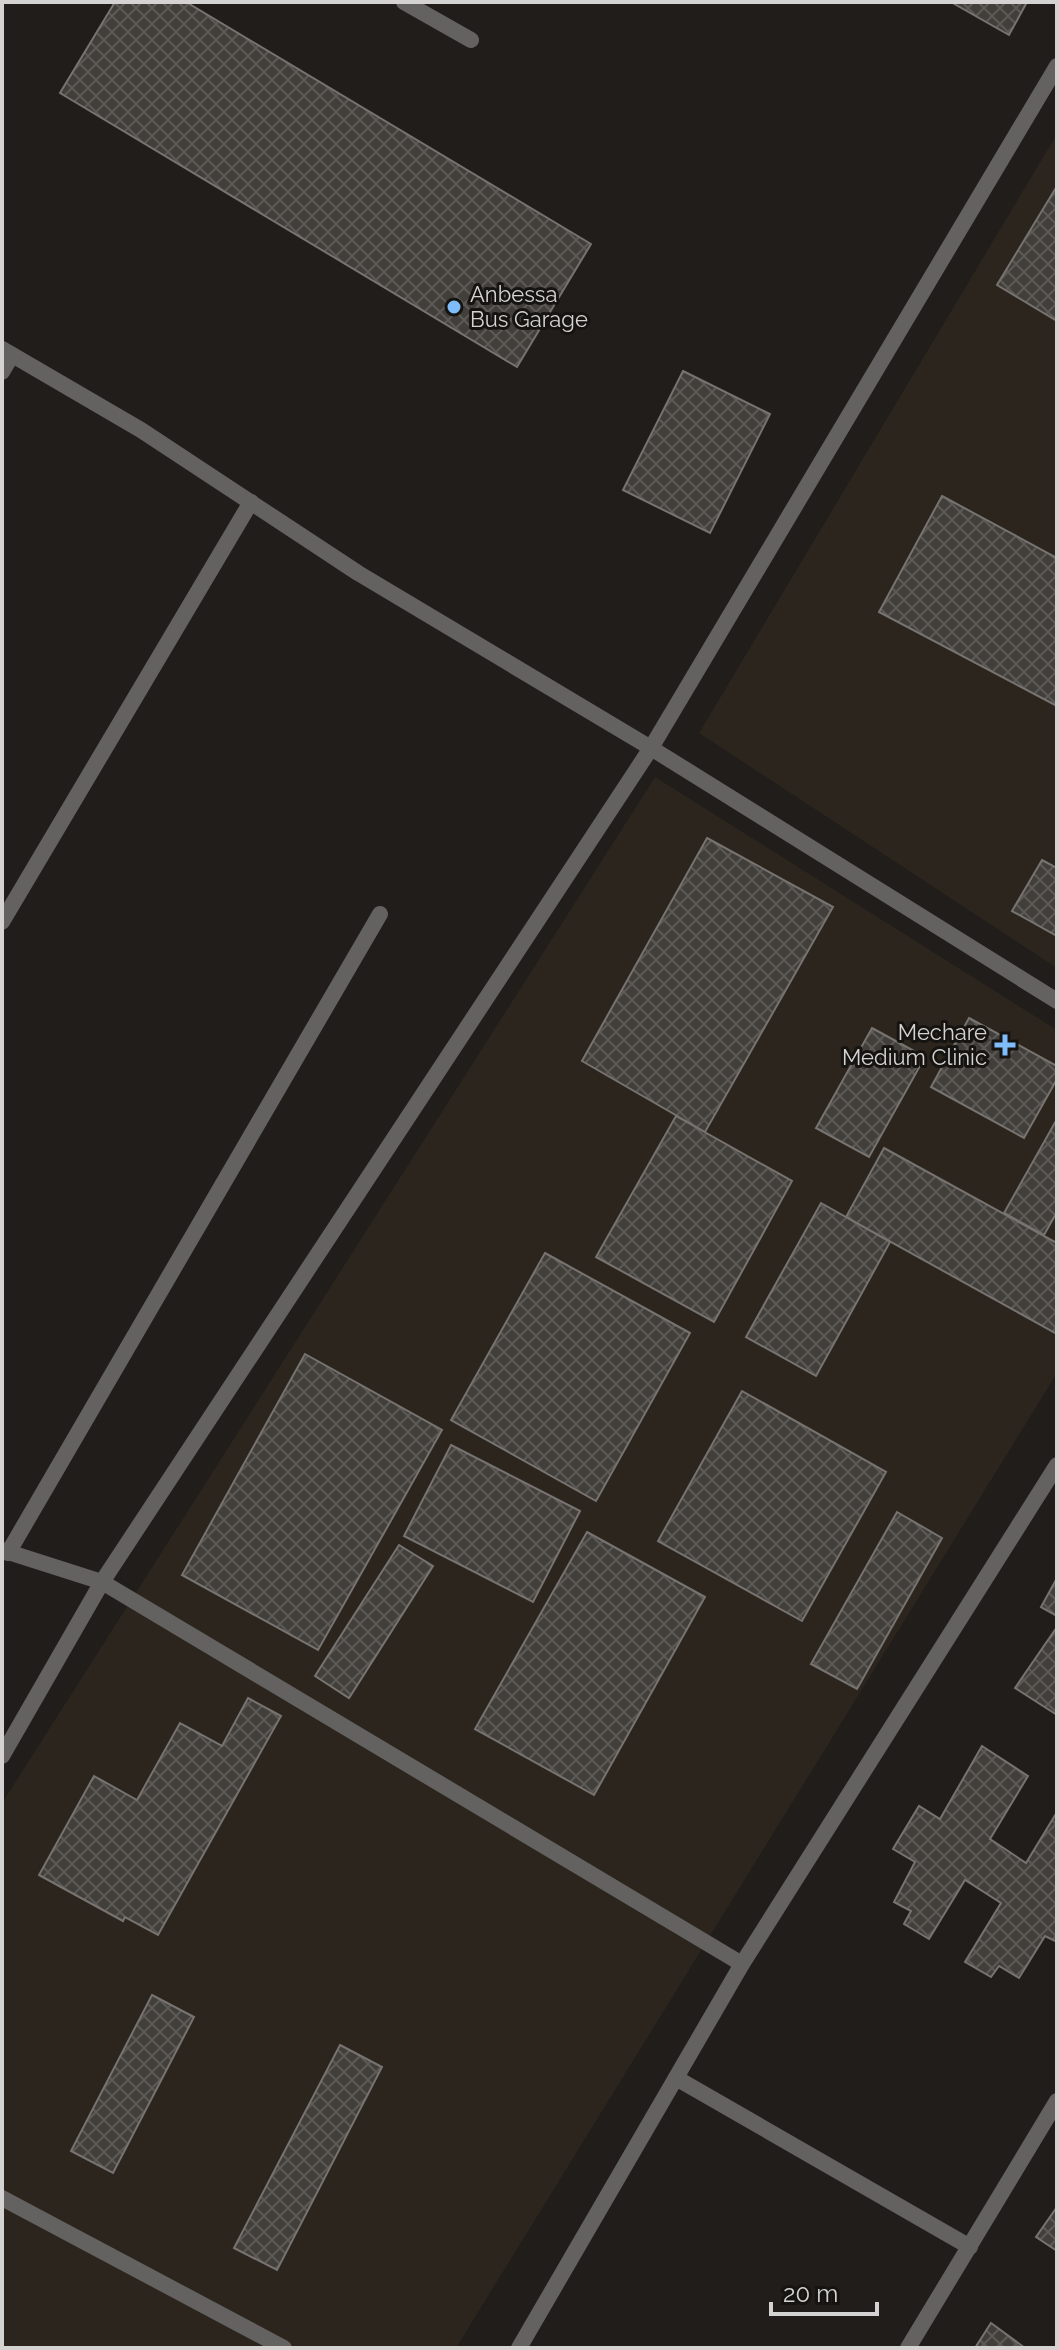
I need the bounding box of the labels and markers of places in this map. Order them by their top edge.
place label: Anbessa Bus Garage [470,281,588,332]
marker: Anbessa Bus Garage [445,298,463,316]
place label: Mechare Medium Clinic [842,1019,987,1070]
marker: Mechare Medium Clinic [994,1034,1016,1056]

